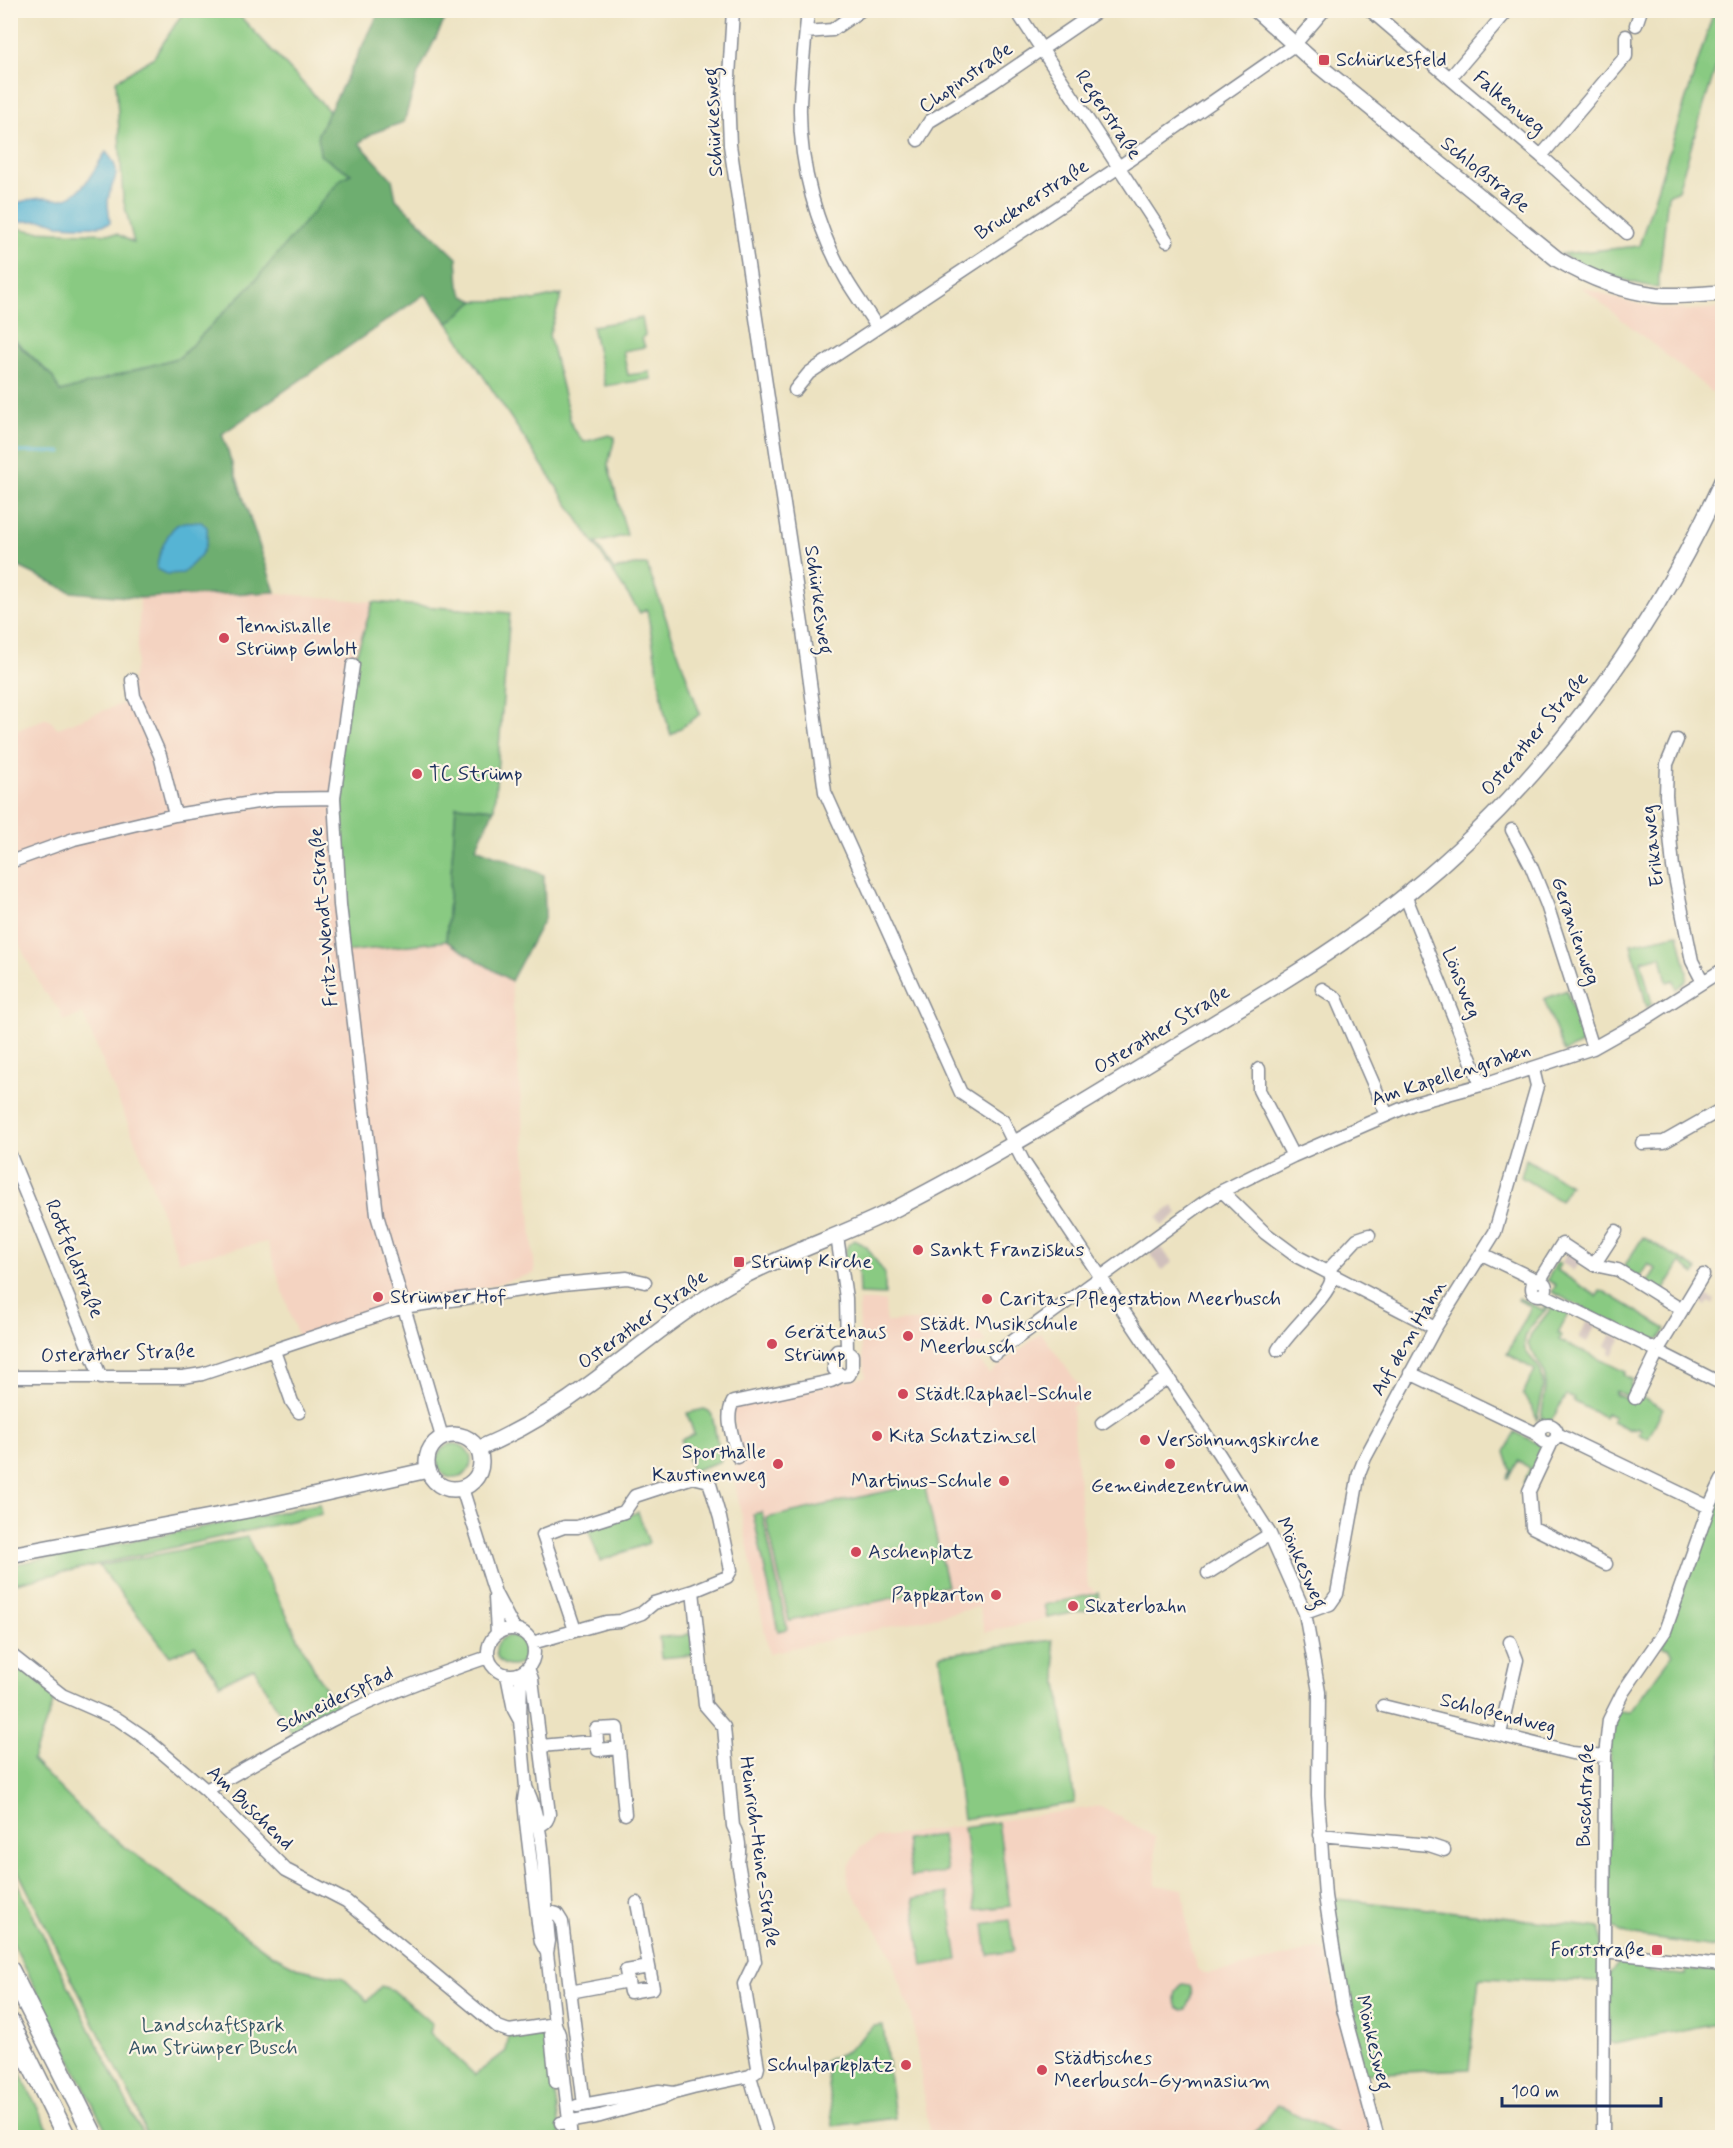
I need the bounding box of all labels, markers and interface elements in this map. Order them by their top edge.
street label: Chopinstraße [914,36,1018,120]
place label: Schürkesfeld [1336,47,1447,74]
marker: Schürkesfeld [1317,53,1331,67]
street label: Regerstraße [1066,65,1148,166]
street label: Falkenweg [1466,65,1551,142]
street label: Schürkesweg [698,66,732,178]
street label: Schloßstraße [1434,130,1536,220]
street label: Brucknerstraße [970,153,1094,247]
street label: Schürkesweg [795,544,839,657]
place label: Tennishalle Strümp GmbH [236,613,358,663]
marker: Tennishalle Strümp GmbH [217,631,231,645]
street label: Osterather Straße [1475,666,1595,802]
place label: TC Strümp [429,761,523,788]
marker: TC Strümp [410,767,424,781]
street label: Erikaweg [1635,804,1671,888]
street label: Fritz-Wendt-Straße [303,826,345,1008]
street label: Geranienweg [1543,873,1606,989]
street label: Lönsweg [1435,944,1487,1022]
street label: Osterather Straße [1089,979,1235,1081]
street label: Am Kapellengraben [1368,1037,1534,1113]
street label: Rottfeldstraße [38,1196,110,1323]
place label: Sankt Franziskus [930,1237,1084,1264]
marker: Sankt Franziskus [911,1243,925,1257]
place label: Strümp Kirche [751,1249,872,1276]
marker: Strümp Kirche [732,1255,746,1269]
street label: Osterather Straße [573,1264,714,1376]
street label: Auf dem Hahn [1365,1275,1453,1401]
place label: Strümper Hof [390,1284,506,1311]
place label: Caritas-Pflegestation Meerbusch [999,1286,1281,1313]
marker: Strümper Hof [371,1290,385,1304]
marker: Caritas-Pflegestation Meerbusch [980,1292,994,1306]
place label: Städt. Musikschule Meerbusch [920,1311,1078,1361]
place label: Gerätehaus Strümp [784,1319,886,1369]
marker: Städt. Musikschule Meerbusch [901,1329,915,1343]
marker: Gerätehaus Strümp [765,1337,779,1351]
street label: Osterather Straße [40,1338,196,1370]
place label: Städt.Raphael-Schule [915,1381,1092,1408]
marker: Städt.Raphael-Schule [896,1387,910,1401]
place label: Kita Schatzinsel [889,1423,1036,1450]
place label: Versöhnungskirche [1157,1427,1320,1454]
marker: Kita Schatzinsel [870,1429,884,1443]
marker: Versöhnungskirche [1138,1433,1152,1447]
place label: Sporthalle Kaustinenweg [652,1439,766,1489]
marker: Sporthalle Kaustinenweg [771,1457,785,1471]
marker: Gemeindezentrum [1163,1457,1177,1471]
place label: Martinus-Schule [851,1468,992,1495]
place label: Gemeindezentrum [1091,1473,1249,1500]
marker: Martinus-Schule [997,1474,1011,1488]
street label: Mönkesweg [1267,1513,1333,1614]
place label: Aschenplatz [868,1539,974,1566]
marker: Aschenplatz [849,1545,863,1559]
place label: Pappkarton [891,1582,984,1609]
marker: Pappkarton [989,1588,1003,1602]
place label: Skaterbahn [1085,1593,1187,1620]
marker: Skaterbahn [1066,1599,1080,1613]
street label: Schneiderspfad [272,1660,398,1740]
street label: Schloßendweg [1437,1687,1559,1741]
street label: Buschstraße [1571,1742,1601,1847]
street label: Heinrich-Heine-Straße [732,1755,786,1950]
street label: Am Buschend [201,1760,299,1856]
place label: Forststraße [1550,1937,1645,1964]
marker: Forststraße [1650,1943,1664,1957]
street label: Mönkesweg [1346,1992,1398,2094]
park label: Landschaftspark Am Strümper Busch [128,2012,298,2062]
place label: Städtisches Meerbusch-Gymnasium [1054,2045,1270,2095]
place label: Schulparkplatz [767,2052,894,2079]
marker: Schulparkplatz [899,2058,913,2072]
marker: Städtisches Meerbusch-Gymnasium [1035,2063,1049,2077]
scale bar [1502,2070,1661,2108]
text: 100 m [1511,2080,1559,2104]

